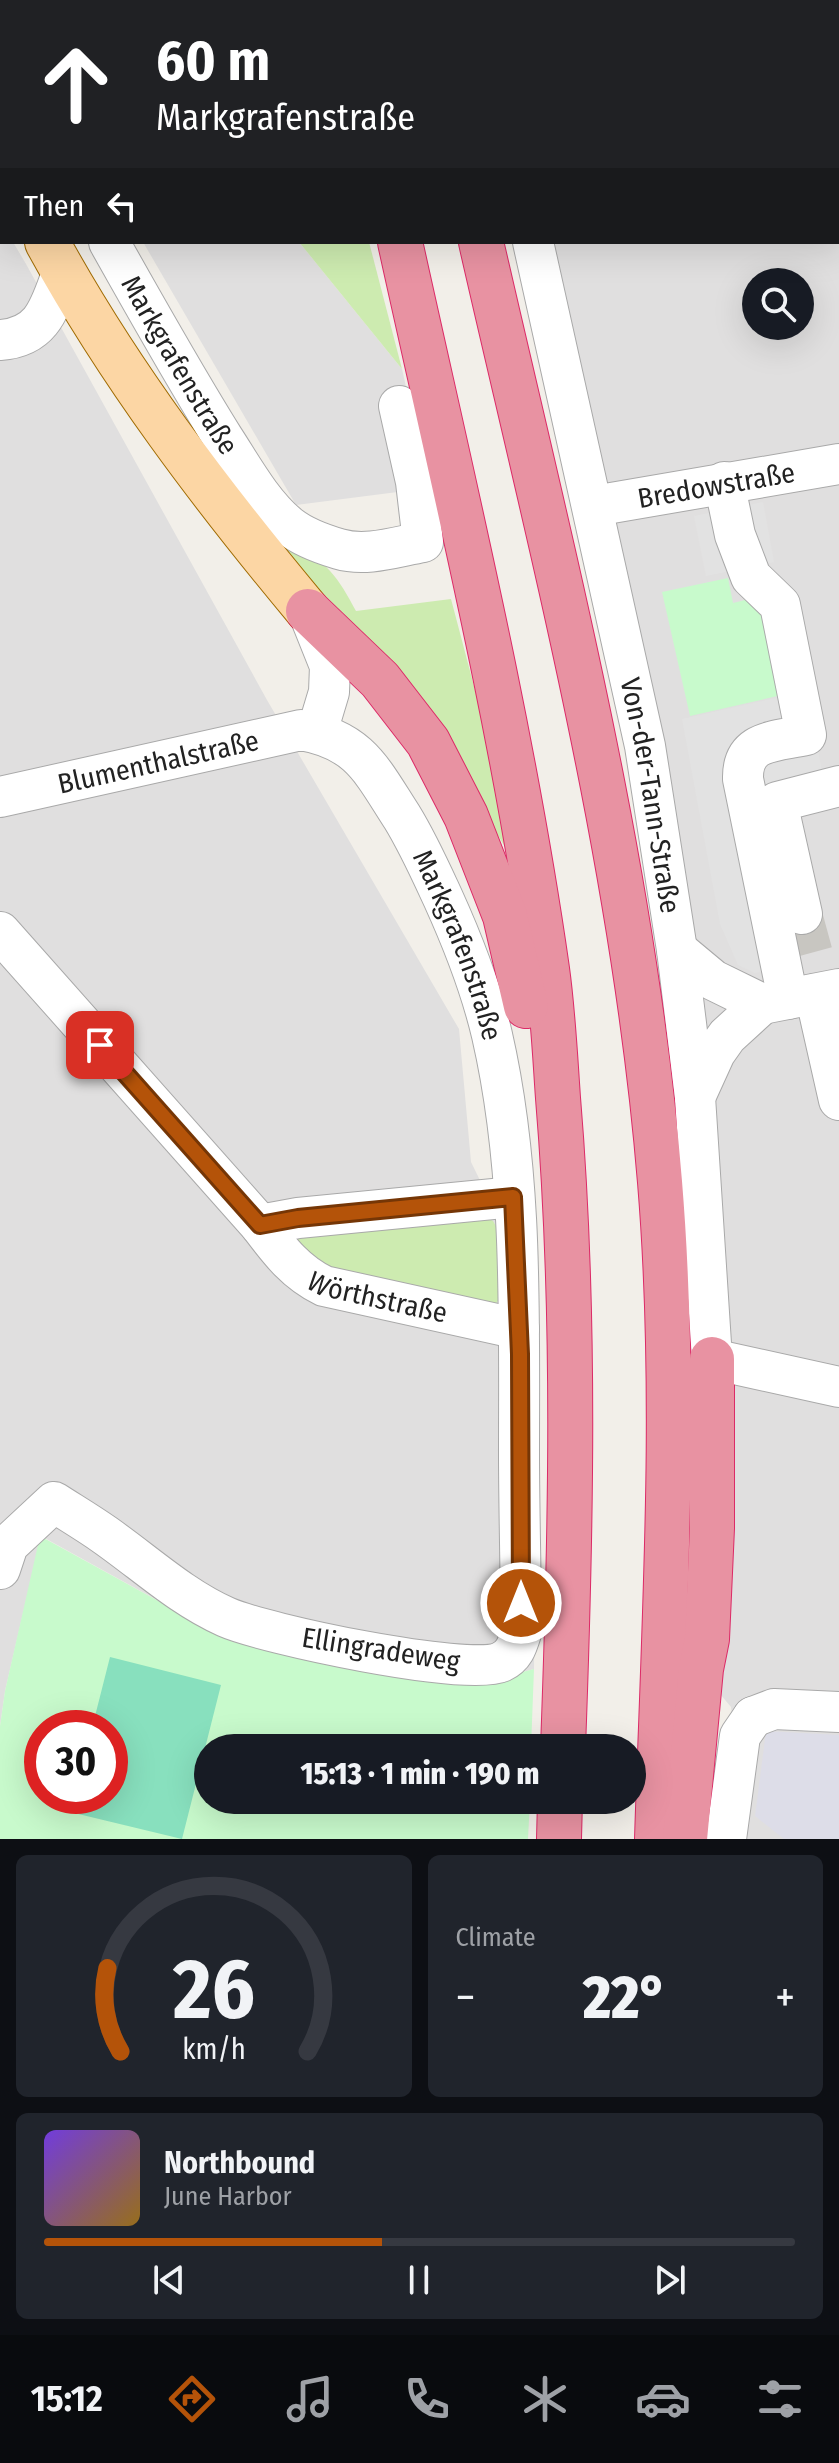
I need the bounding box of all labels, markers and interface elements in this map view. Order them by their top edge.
text: 60 m [156,28,270,95]
icon: ahead [24,32,128,136]
text: Markgrafenstraße [156,96,415,140]
icon: left [100,184,144,228]
text: Then [24,188,84,224]
map controls [742,268,814,340]
button: search [742,268,814,340]
street label: Markgrafenstraße [114,270,245,460]
street label: Bredowstraße [635,456,797,515]
street label: Von-der-Tann-Straße [613,675,687,916]
street label: Blumenthalstraße [55,724,262,801]
street label: Markgrafenstraße [406,845,509,1044]
pin [66,1011,134,1079]
icon: arrive [78,1023,122,1067]
street label: Wörthstraße [302,1264,450,1330]
position arrow [479,1561,563,1645]
street label: Ellingradeweg [300,1621,463,1678]
speed limit sign: 30 [24,1710,128,1814]
text: 15:13 · 1 min · 190 m [301,1756,539,1792]
text: Climate [456,1922,536,1953]
text: 26 [172,1940,255,2040]
text: 22° [583,1962,667,2034]
text: − [456,1971,475,2024]
text: + [775,1971,795,2024]
text: km/h [182,2032,246,2067]
text: Northbound [164,2145,315,2181]
text: June Harbor [164,2181,292,2212]
icon: previous [147,2258,191,2302]
icon: pause [397,2258,441,2302]
icon: next [648,2258,692,2302]
icon: directions [164,2371,220,2427]
icon: music [282,2371,338,2427]
icon: phone [399,2371,455,2427]
icon: climate [517,2371,573,2427]
icon: car [635,2371,691,2427]
icon: filters [752,2371,808,2427]
text: 15:12 [31,2377,103,2421]

